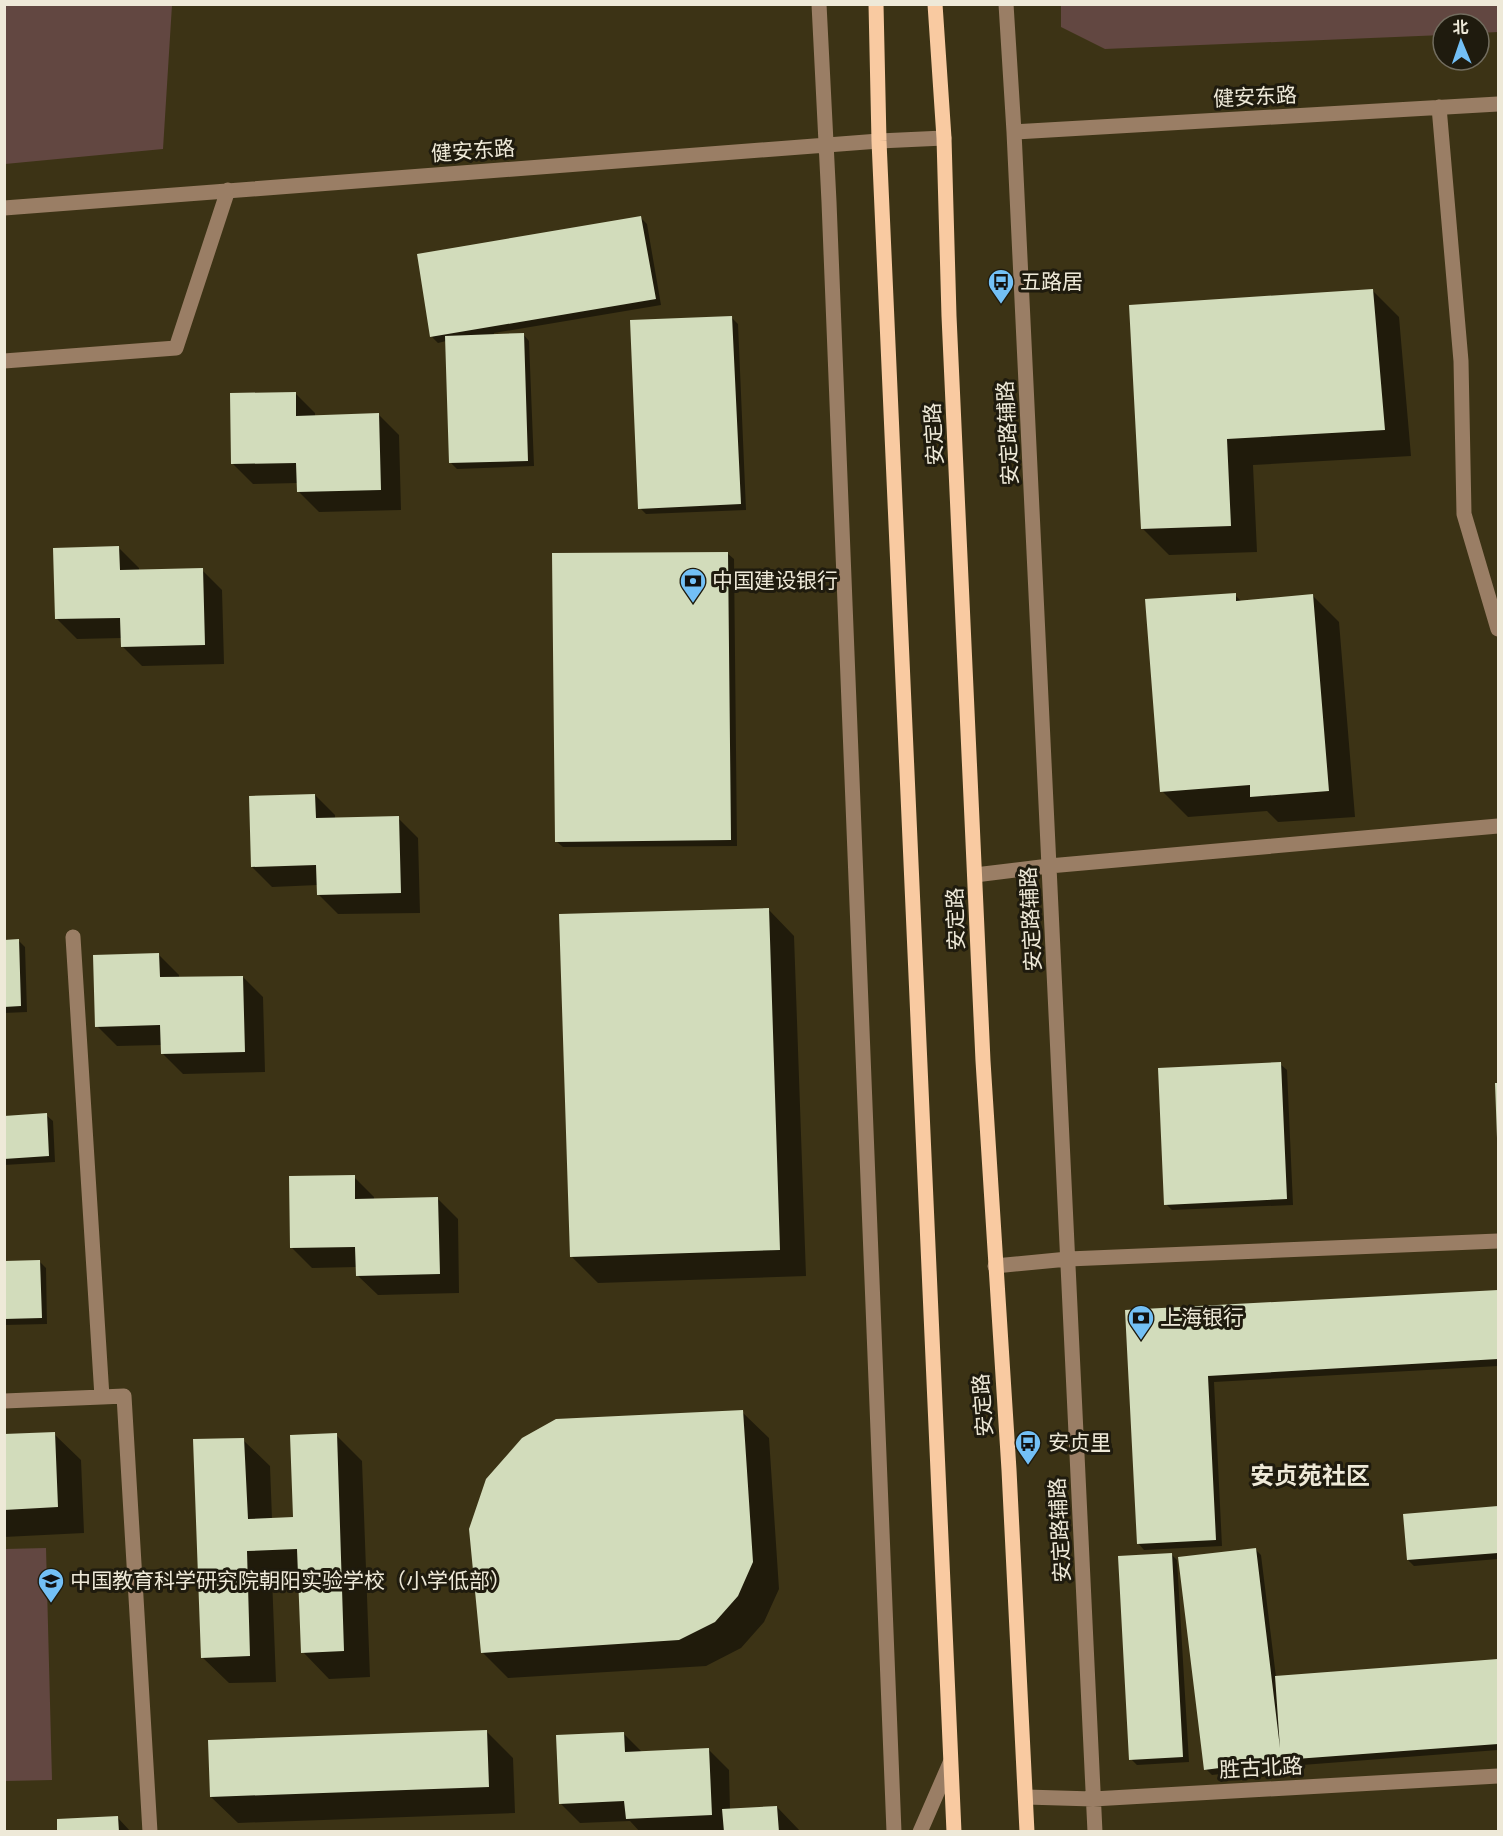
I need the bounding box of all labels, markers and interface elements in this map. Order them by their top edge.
north arrow [1431,12,1491,72]
text: 北 [1452,16,1469,38]
street label: 健安东路 [1212,80,1298,112]
street label: 健安东路 [430,133,516,167]
bus stop icon: 五路居 [986,267,1016,305]
place label: 五路居 [1020,267,1083,295]
street label: 安定路辅路 [990,380,1024,486]
street label: 安定路 [917,402,949,466]
bank icon: 中国建设银行 [678,566,708,604]
place label: 中国建设银行 [712,566,838,594]
street label: 安定路辅路 [1013,866,1047,972]
street label: 安定路 [940,887,970,951]
bank icon: 上海银行 [1126,1303,1156,1341]
place label: 上海银行 [1160,1303,1244,1331]
street label: 安定路 [966,1373,998,1437]
bus stop icon: 安贞里 [1013,1428,1043,1466]
place label: 安贞里 [1048,1428,1111,1456]
district label: 安贞苑社区 [1250,1458,1370,1491]
street label: 安定路辅路 [1042,1477,1076,1583]
school or university icon: 中国教育科学研究院朝阳实验学校（小学低部） [36,1566,66,1604]
place label: 中国教育科学研究院朝阳实验学校（小学低部） [70,1566,511,1594]
street label: 胜古北路 [1218,1751,1304,1783]

